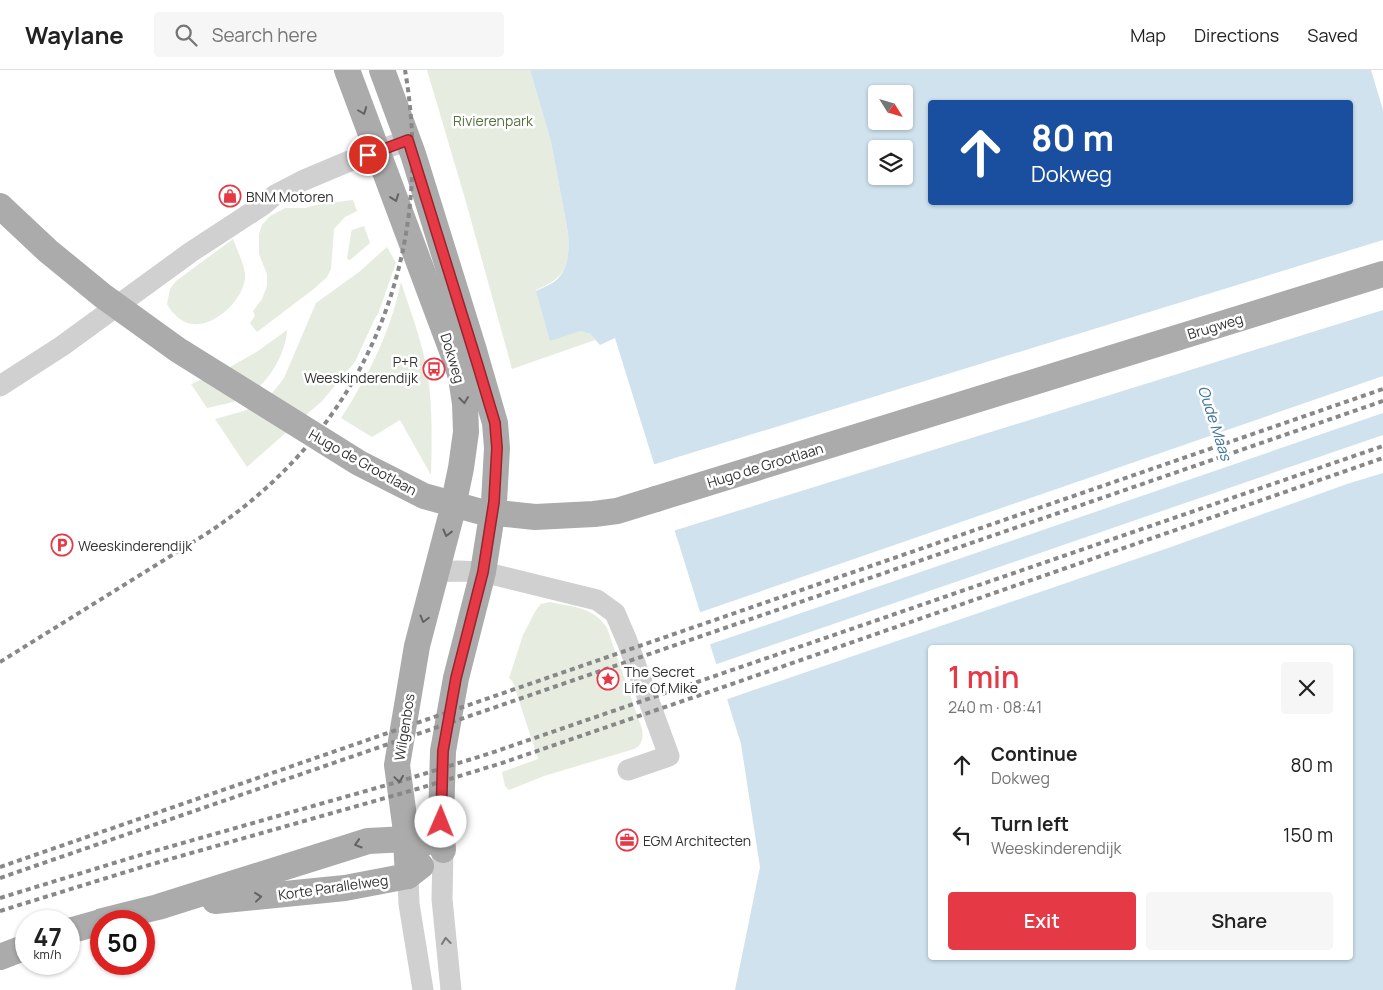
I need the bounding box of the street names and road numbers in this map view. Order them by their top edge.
street label: Brugweg [1185,309,1245,343]
street label: Dokweg [436,331,470,385]
street label: Hugo de Grootlaan [306,424,420,500]
street label: Hugo de Grootlaan [705,438,825,492]
street label: Wilgenbos [389,692,419,762]
street label: Korte Parallelweg [277,870,389,904]

